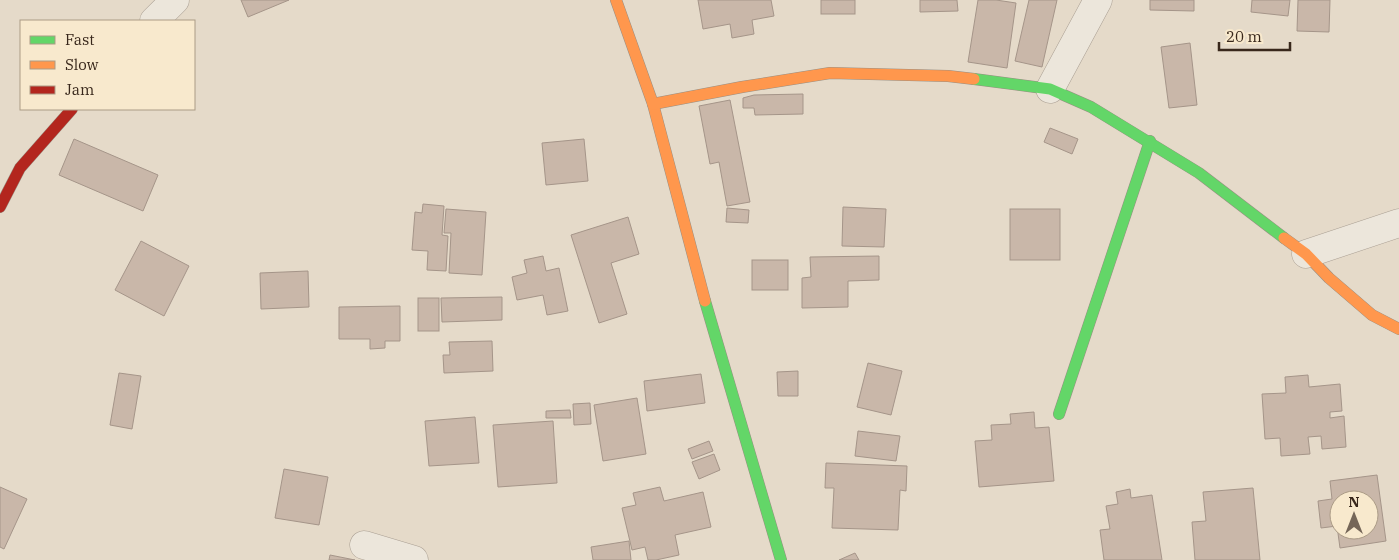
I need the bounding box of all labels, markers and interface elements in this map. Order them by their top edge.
legend [20,20,195,110]
scale bar [1219,20,1290,52]
text: 20 m [1226,27,1262,46]
text: Fast [65,30,95,49]
text: Slow [65,55,99,74]
text: Jam [65,80,94,99]
north arrow [1329,490,1379,540]
text: N [1348,493,1360,511]

